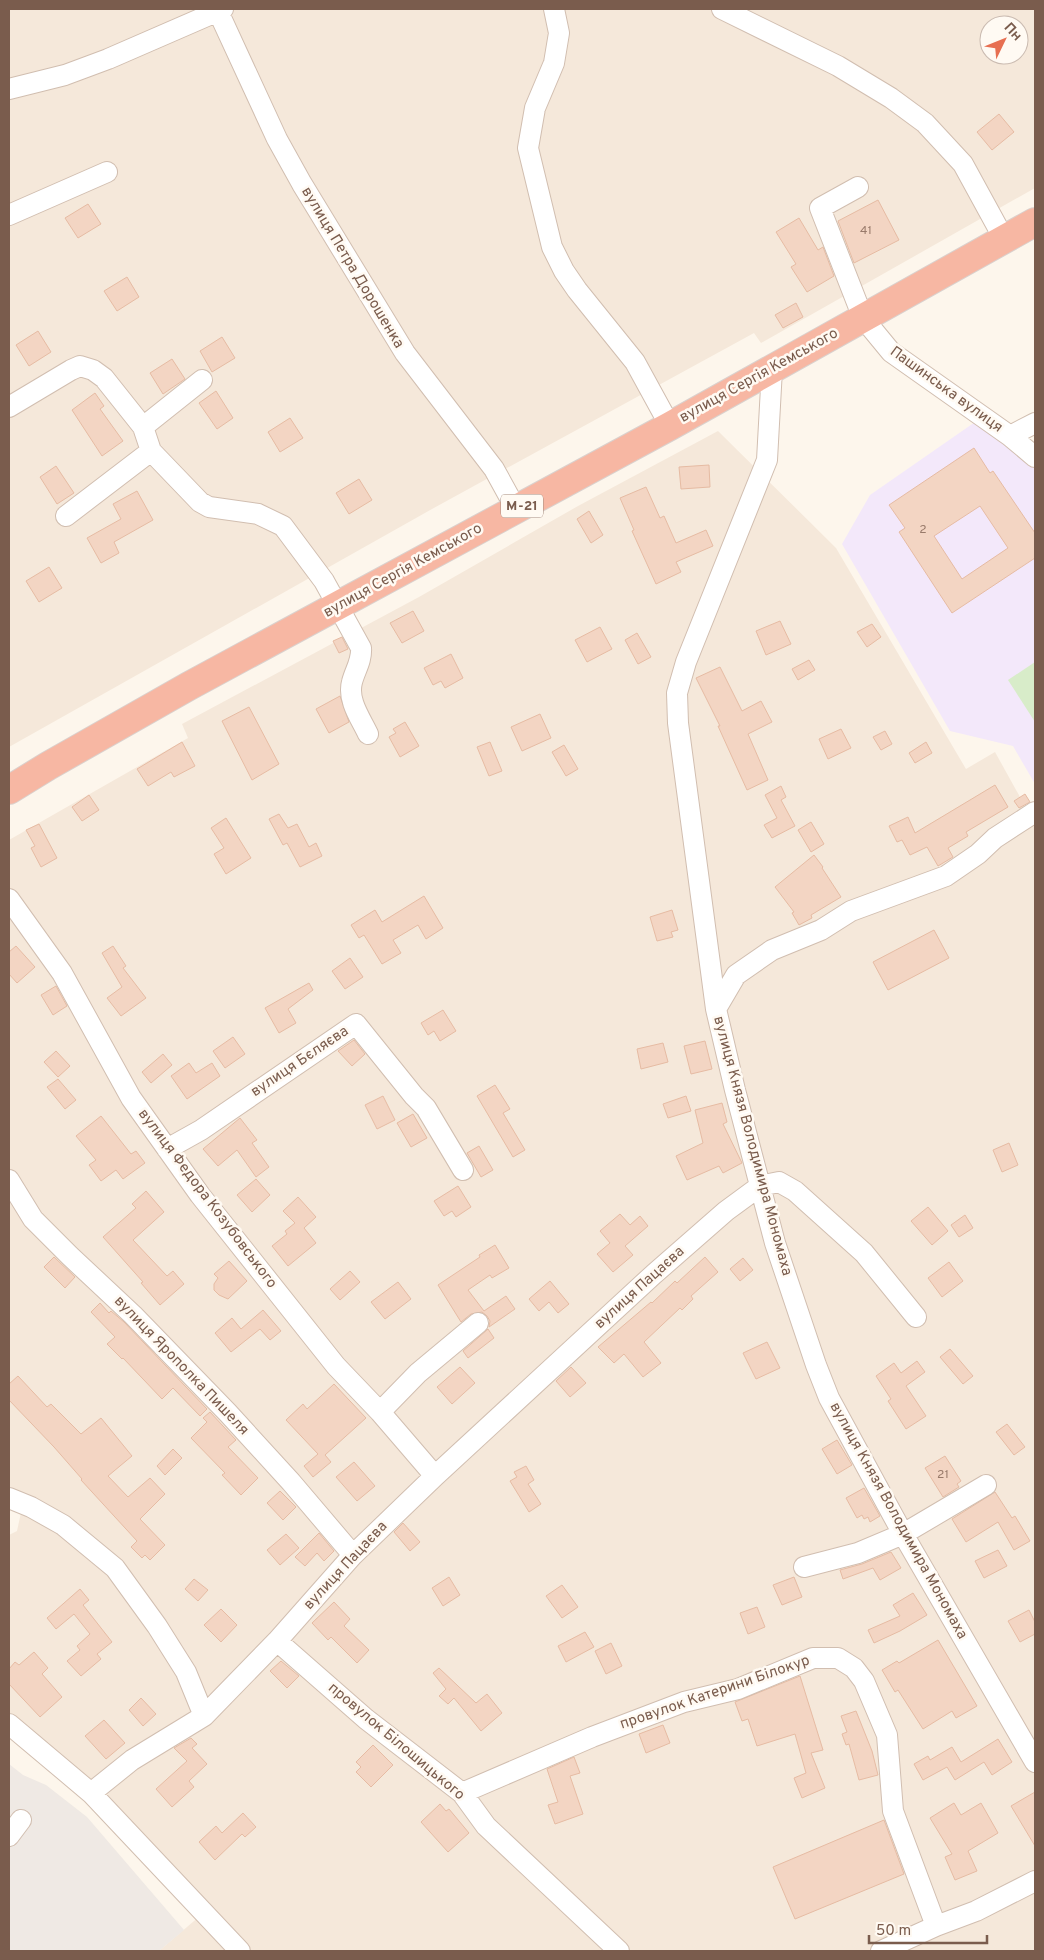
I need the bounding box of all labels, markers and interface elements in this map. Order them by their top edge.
north arrow [979,15,1029,65]
text: Пн [1000,19,1025,45]
street label: вулиця Петра Дорошенка [296,184,408,352]
house number: 41 [860,223,872,239]
street label: вулиця Сергія Кемського [676,324,842,428]
street label: Пашинська вулиця [886,343,1006,437]
road number: М-21 [501,494,543,518]
street label: вулиця Сергія Кемського [320,519,486,623]
house number: 2 [919,522,927,538]
street label: вулиця Князя Володимира Мономаха [708,1014,796,1278]
street label: вулиця Бєляєва [247,1022,353,1102]
street label: вулиця Федора Козубовського [133,1105,281,1293]
street label: вулиця Пацаєва [591,1243,689,1333]
street label: вулиця Ярополка Пишеля [109,1292,253,1440]
street label: вулиця Князя Володимира Мономаха [825,1399,971,1643]
house number: 21 [937,1467,949,1483]
street label: вулиця Пацаєва [300,1518,392,1614]
street label: провулок Катерини Білокур [617,1652,813,1734]
street label: провулок Білошицького [324,1679,468,1805]
scale bar [869,1912,986,1944]
text: 50 m [876,1922,911,1941]

